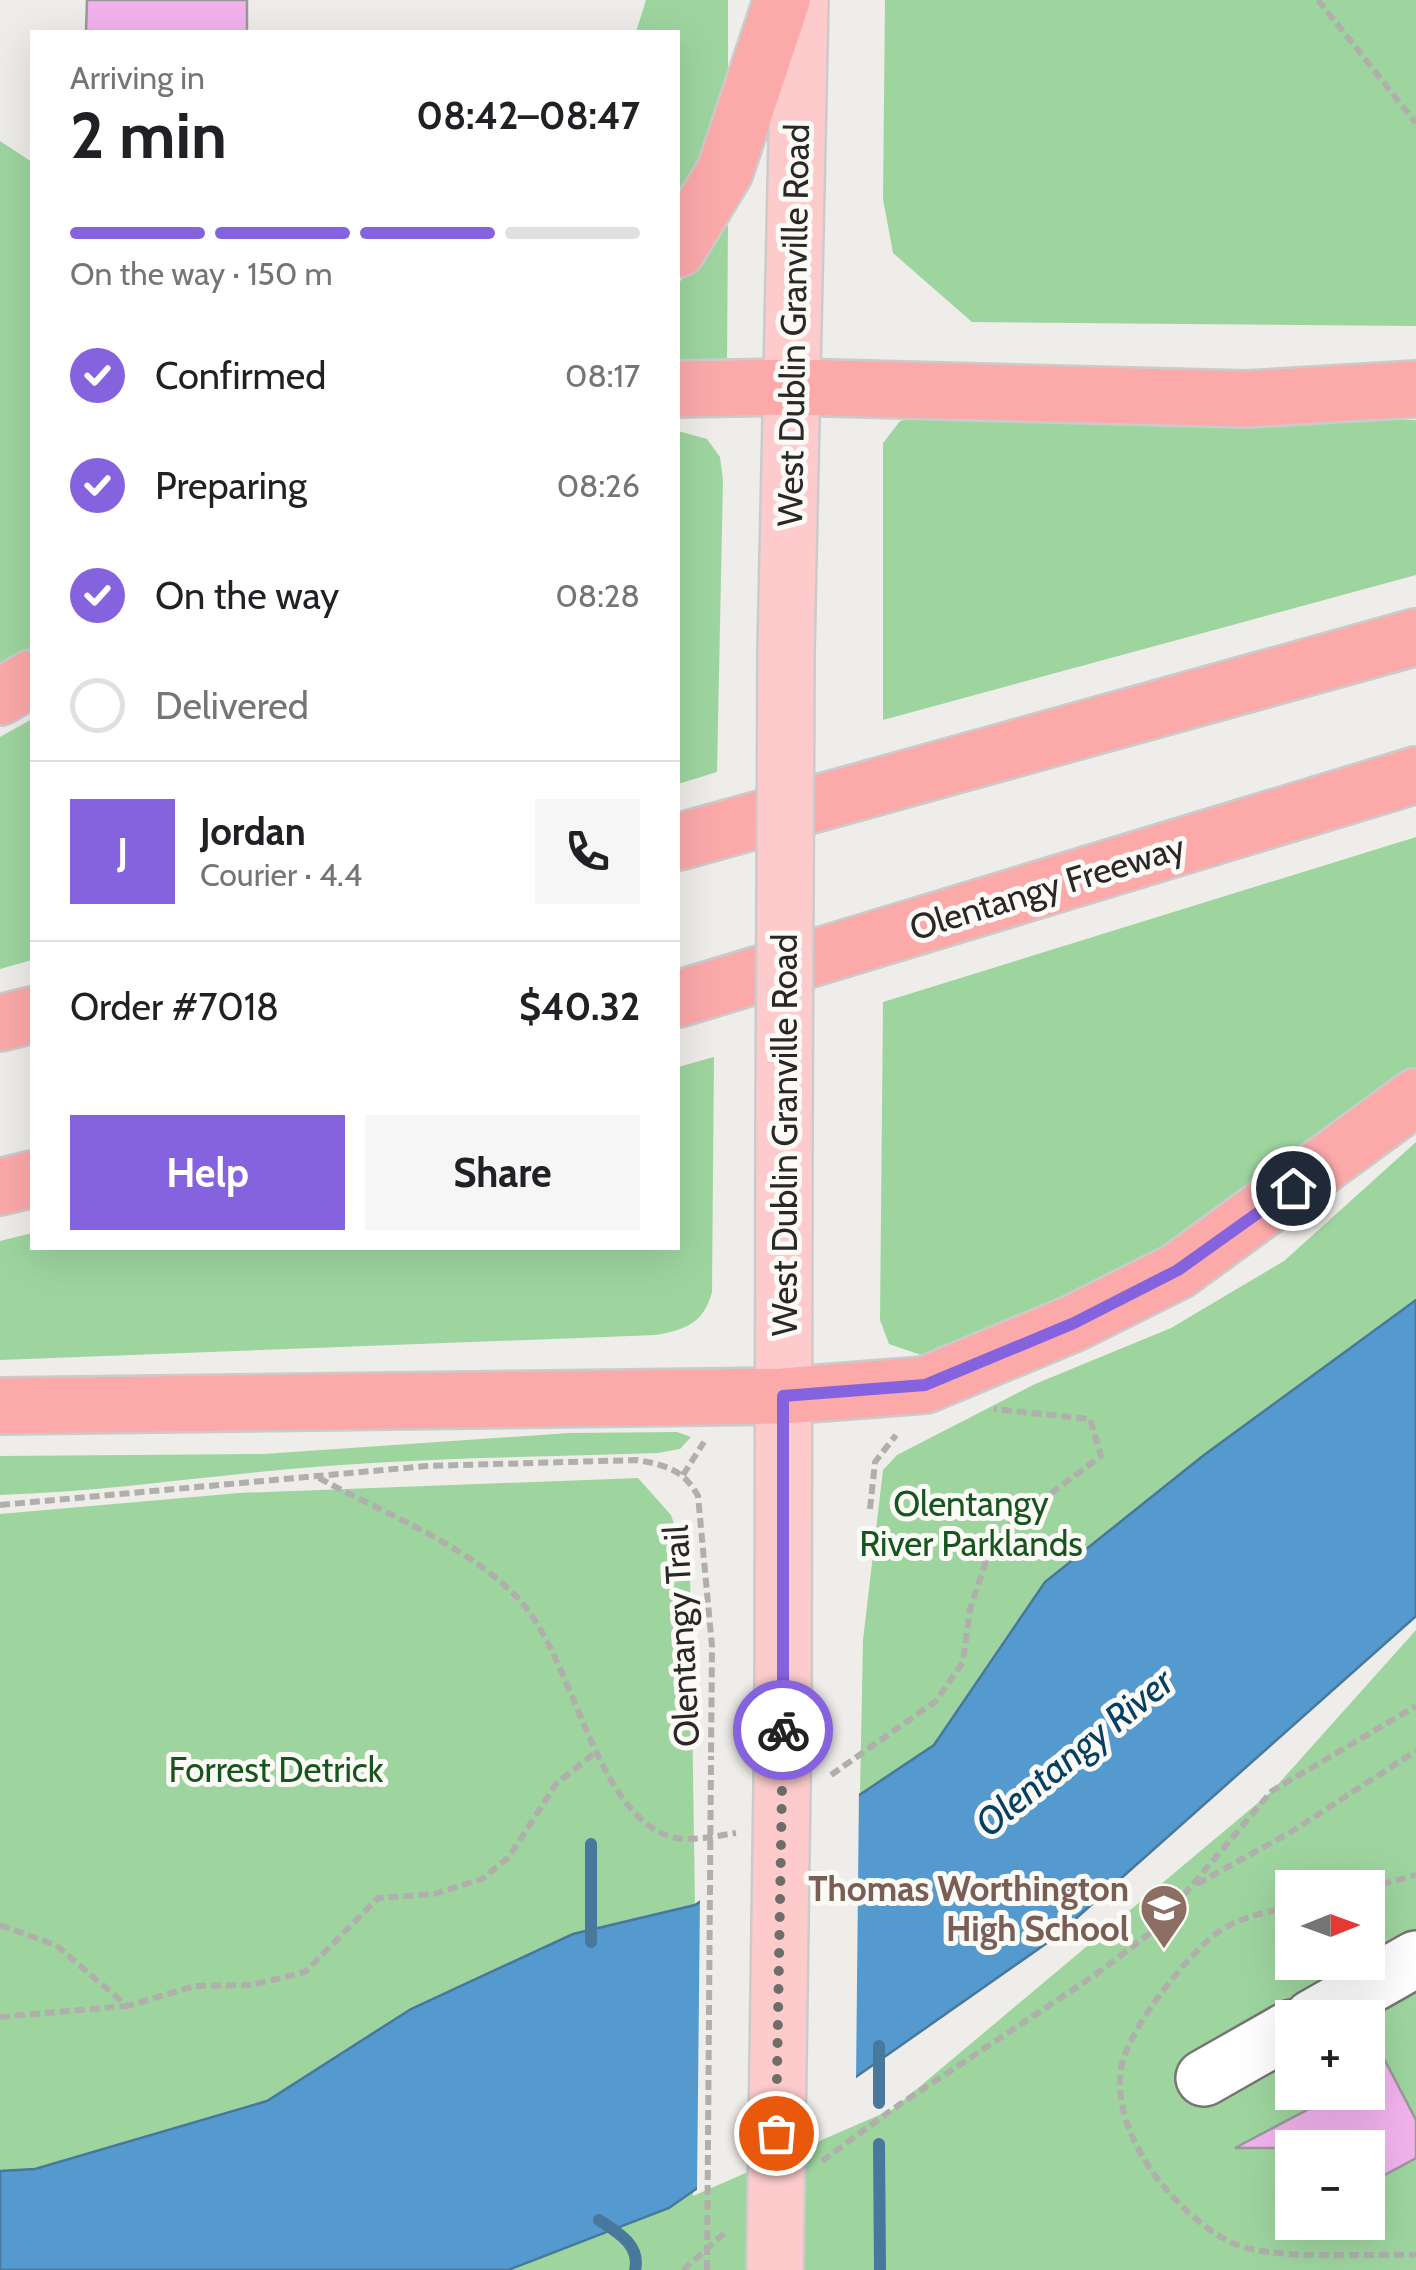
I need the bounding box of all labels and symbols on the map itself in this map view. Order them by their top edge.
street label: West Dublin Granville Road [768,123,818,527]
street label: Olentangy Freeway [904,825,1190,949]
street label: West Dublin Granville Road [763,934,806,1336]
pin [1251,1146,1336,1231]
park label: Olentangy River Parklands [859,1482,1083,1565]
street label: Olentangy Trail [654,1523,708,1748]
water label: Olentangy River [965,1657,1184,1846]
courier [733,1680,833,1780]
park label: Forrest Detrick [169,1748,384,1791]
place label: Thomas Worthington High School [808,1867,1129,1950]
north arrow [1275,1870,1385,1980]
school or university icon: Thomas Worthington High School [1138,1882,1190,1950]
pin [734,2091,819,2176]

